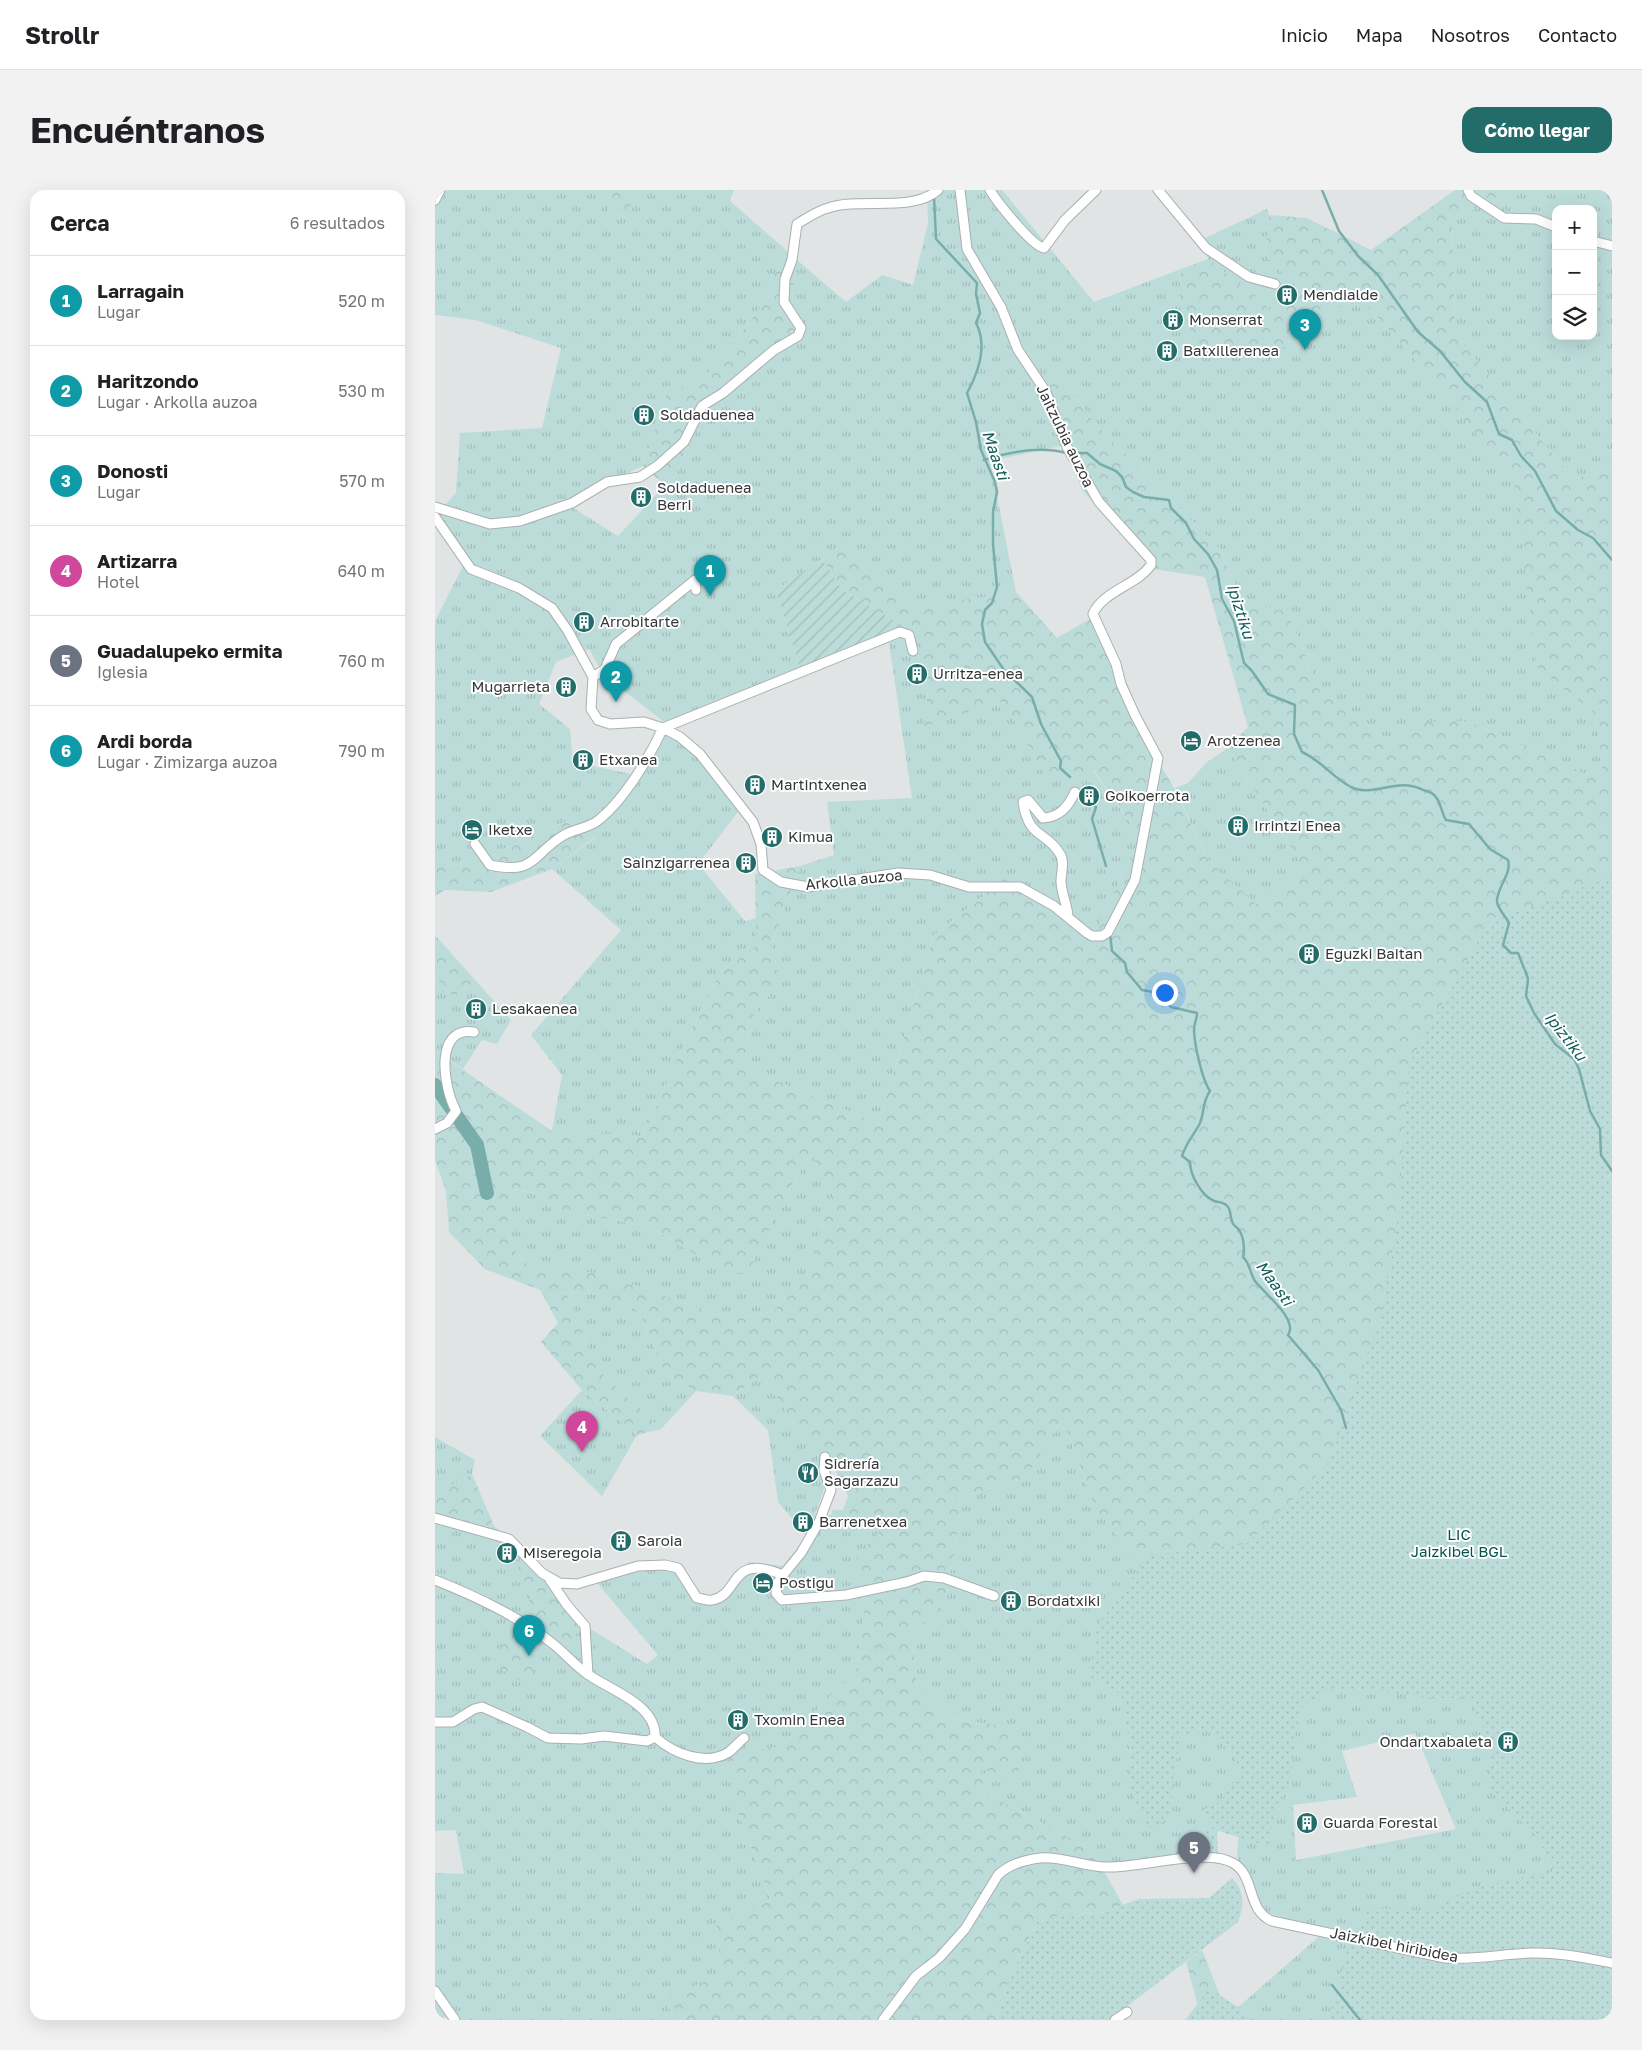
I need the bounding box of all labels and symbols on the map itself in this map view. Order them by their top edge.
building icon: Mendialde [1275,283,1299,307]
place label: Mendialde [1303,285,1378,303]
building icon: Monserrat [1161,308,1185,332]
pin: 3 [1289,309,1321,350]
place label: Monserrat [1189,310,1263,328]
building icon: Batxillerenea [1155,339,1179,363]
place label: Batxillerenea [1183,341,1279,359]
street label: Jaitzubia auzoa [1033,381,1099,490]
building icon: Soldaduenea [632,403,656,427]
place label: Soldaduenea [660,405,754,423]
water label: Maasti [978,428,1014,484]
place label: Soldaduenea Berri [657,478,751,513]
building icon: Soldaduenea Berri [629,485,653,509]
pin: 1 [694,555,726,596]
water label: Ipiztiku [1223,581,1260,642]
building icon: Arrobitarte [572,610,596,634]
place label: Arrobitarte [600,612,679,630]
pin: 2 [600,661,632,702]
building icon: Urritza-enea [905,662,929,686]
place label: Urritza-enea [933,664,1023,682]
building icon: Mugarrieta [554,675,578,699]
place label: Mugarrieta [471,677,550,695]
hotel icon: Arotzenea [1179,729,1203,753]
place label: Arotzenea [1207,731,1281,749]
building icon: Etxanea [571,748,595,772]
place label: Etxanea [599,750,657,768]
building icon: Martintxenea [743,773,767,797]
place label: Martintxenea [771,775,867,793]
building icon: Goikoerrota [1077,784,1101,808]
place label: Goikoerrota [1105,786,1190,804]
building icon: Irrintzi Enea [1226,814,1250,838]
place label: Irrintzi Enea [1254,816,1341,834]
hotel icon: Iketxe [460,818,484,842]
place label: Iketxe [488,820,533,838]
building icon: Kimua [760,825,784,849]
place label: Kimua [788,827,833,845]
building icon: Sainzigarrenea [734,851,758,875]
place label: Sainzigarrenea [623,853,730,871]
street label: Arkolla auzoa [804,865,903,893]
building icon: Eguzki Baitan [1297,942,1321,966]
place label: Eguzki Baitan [1325,944,1422,962]
your location [1152,980,1178,1006]
building icon: Lesakaenea [464,997,488,1021]
place label: Lesakaenea [492,999,577,1017]
water label: Ipiztiku [1541,1007,1592,1066]
water label: Maasti [1252,1256,1299,1311]
pin: 4 [566,1411,598,1452]
place label: Sidrería Sagarzazu [824,1454,899,1489]
restaurant icon: Sidrería Sagarzazu [796,1461,820,1485]
building icon: Barrenetxea [791,1510,815,1534]
place label: Barrenetxea [819,1512,907,1530]
park label: LIC Jaizkibel BGL [1411,1525,1508,1560]
building icon: Saroia [609,1529,633,1553]
place label: Saroia [637,1531,682,1549]
building icon: Miseregoia [495,1541,519,1565]
place label: Miseregoia [523,1543,602,1561]
hotel icon: Postigu [751,1571,775,1595]
place label: Postigu [779,1573,834,1591]
building icon: Bordatxiki [999,1589,1023,1613]
place label: Bordatxiki [1027,1591,1100,1609]
pin: 6 [513,1615,545,1656]
building icon: Txomin Enea [726,1708,750,1732]
place label: Txomin Enea [754,1710,845,1728]
building icon: Ondartxabaleta [1496,1730,1520,1754]
place label: Ondartxabaleta [1379,1732,1492,1750]
building icon: Guarda Forestal [1295,1811,1319,1835]
place label: Guarda Forestal [1323,1813,1438,1831]
pin: 5 [1178,1832,1210,1873]
street label: Jaizkibel hiribidea [1329,1923,1460,1965]

